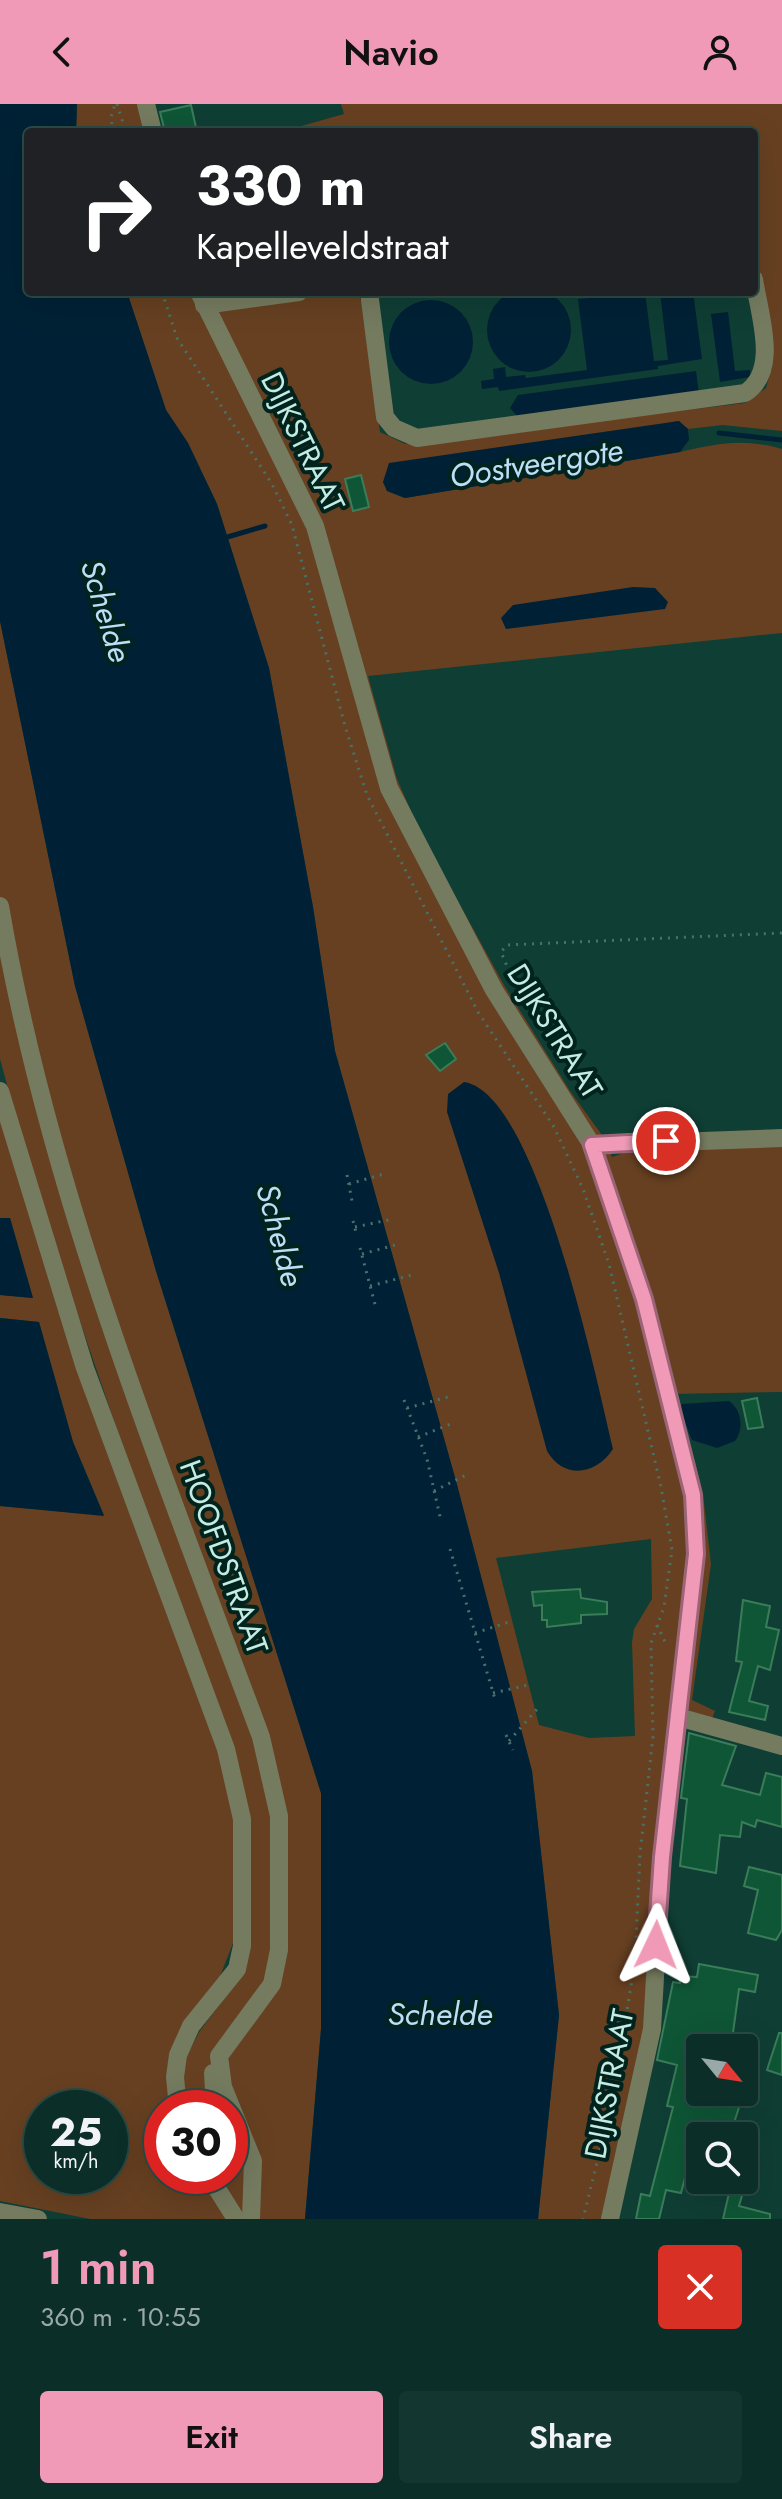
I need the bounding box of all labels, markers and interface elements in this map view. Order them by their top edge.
text: Navio [343,26,439,78]
icon: back [40,30,84,74]
icon: person [698,30,742,74]
text: 330 m [196,145,365,226]
icon: right [64,160,168,264]
text: Kapelleveldstraat [196,220,449,272]
street label: DIJKSTRAAT [250,365,356,520]
water label: Oostveergote [446,427,626,499]
water label: Schelde [69,554,143,668]
street label: DIJKSTRAAT [497,955,613,1107]
pin [632,1107,700,1175]
icon: arrive [644,1119,688,1163]
water label: Schelde [244,1178,316,1292]
street label: HOOFDSTRAAT [169,1454,279,1660]
position arrow [614,1903,698,1987]
water label: Schelde [388,1991,493,2037]
street label: DIJKSTRAAT [573,2006,645,2162]
north arrow [686,2034,758,2106]
map controls [686,2034,758,2194]
speed limit sign: 30 [144,2090,248,2194]
text: 25 [50,2103,102,2161]
button: search [686,2122,758,2194]
text: km/h [53,2147,99,2176]
text: 1 min [40,2233,157,2302]
button: close [658,2245,742,2329]
text: 360 m · 10:55 [40,2298,201,2336]
button: Exit [40,2391,383,2483]
button: Share [399,2391,742,2483]

